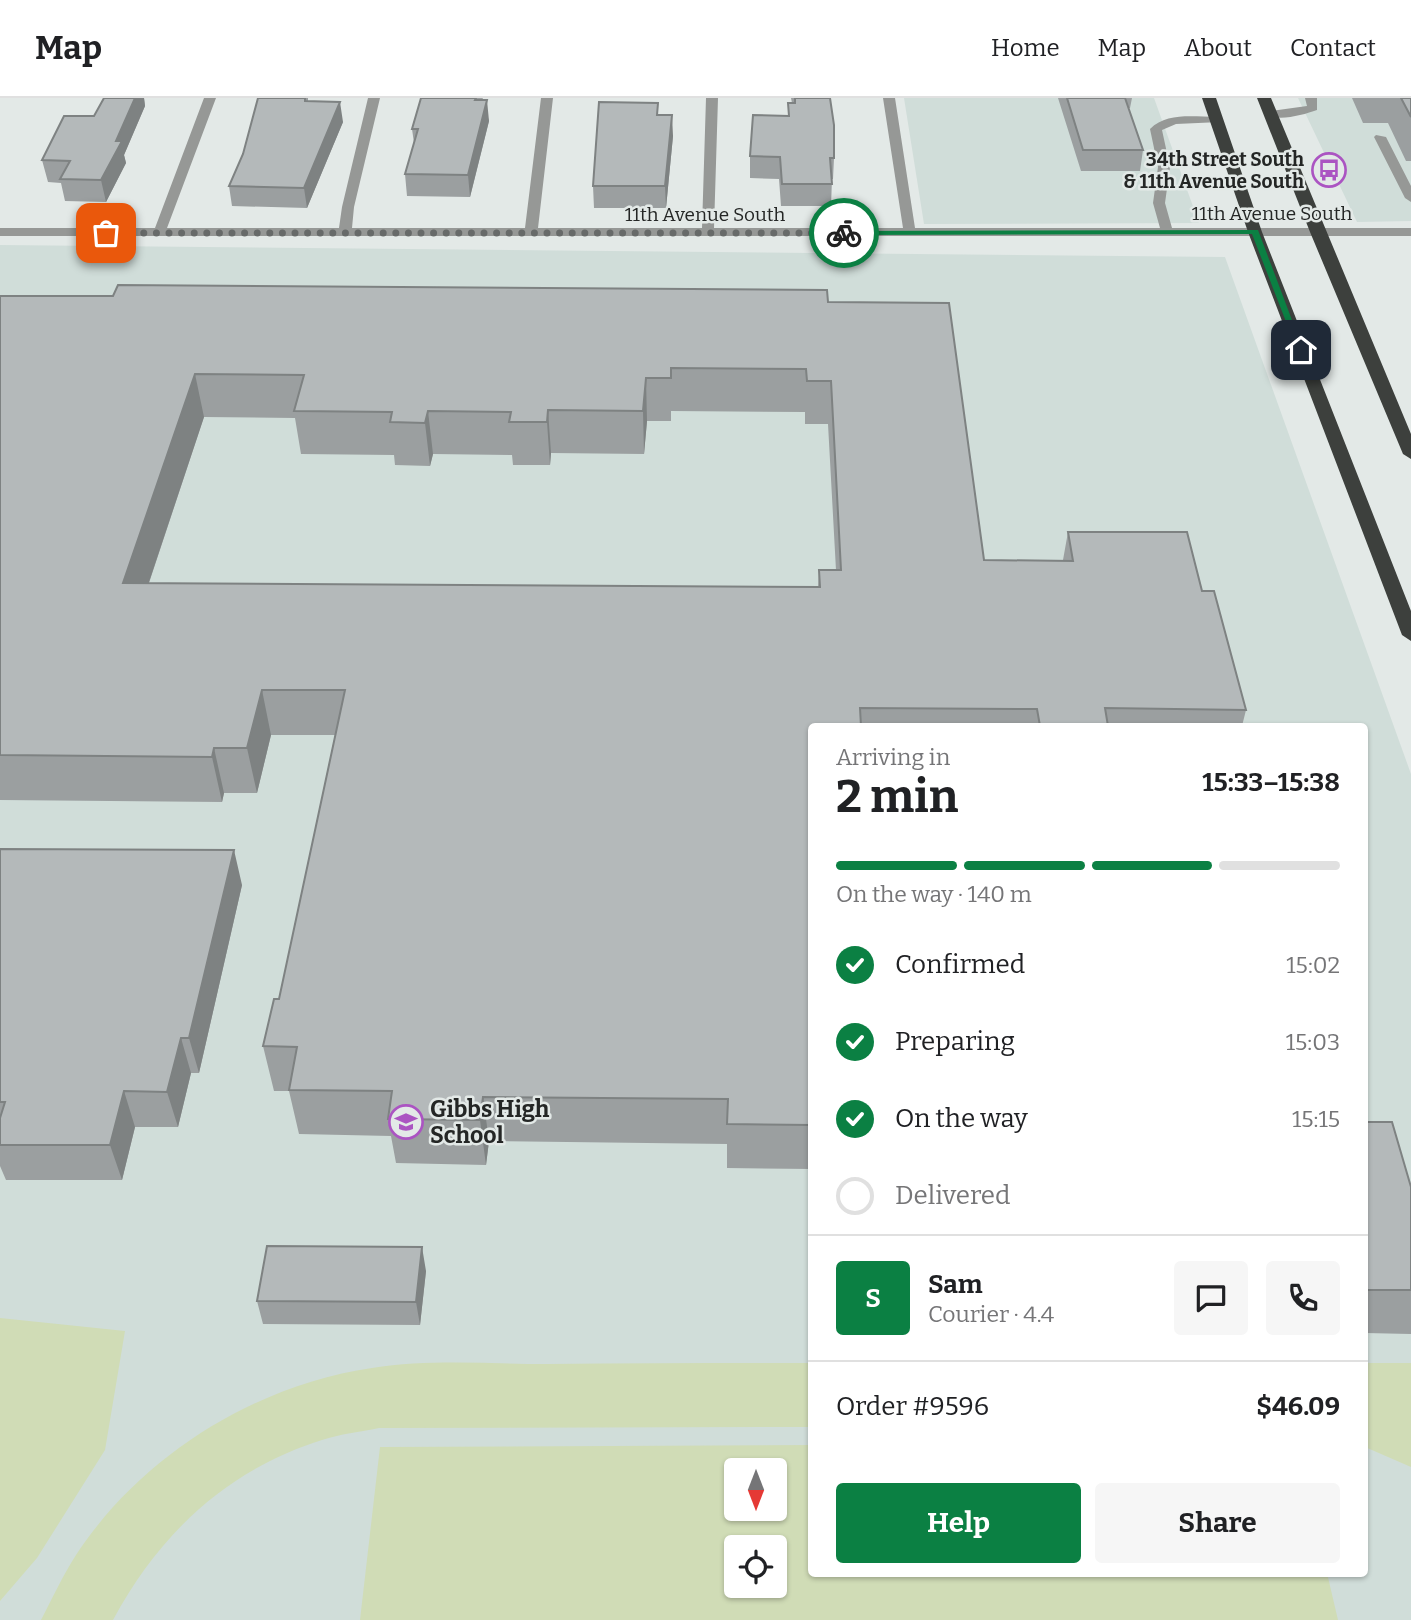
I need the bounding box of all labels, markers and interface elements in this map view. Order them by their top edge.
text: Map [35,28,102,68]
text: Home [991,34,1060,62]
text: Map [1098,34,1146,62]
text: About [1184,34,1252,62]
text: Contact [1290,34,1376,62]
place label: 34th Street South & 11th Avenue South [1123,148,1304,193]
bus stop icon: 34th Street South & 11th Avenue South [1310,151,1348,189]
courier [809,198,879,268]
street label: 11th Avenue South [1192,202,1353,225]
pin [76,203,136,263]
street label: 11th Avenue South [625,203,786,226]
icon: bag [87,214,125,252]
icon: bike [825,214,863,252]
pin [1271,320,1331,380]
icon: home [1282,331,1320,369]
text: Arriving in [836,743,950,771]
text: 15:33–15:38 [1202,767,1340,798]
text: 2 min [836,769,958,824]
text: On the way · 140 m [836,880,1032,908]
icon: check [836,946,874,984]
text: Confirmed [895,949,1025,980]
text: 15:02 [1286,951,1340,979]
icon: check [836,1023,874,1061]
text: Preparing [895,1026,1015,1057]
text: 15:03 [1286,1028,1340,1056]
place label: Gibbs High School [430,1095,550,1149]
icon: check [836,1100,874,1138]
school or university icon: Gibbs High School [387,1103,425,1141]
text: On the way [895,1103,1028,1134]
text: 15:15 [1292,1105,1340,1133]
text: Delivered [895,1180,1010,1211]
button: chat [1174,1261,1248,1335]
button: phone [1266,1261,1340,1335]
text: Sam [928,1269,983,1300]
text: S [865,1283,881,1314]
text: Courier · 4.4 [928,1300,1054,1328]
text: Order #9596 [836,1391,989,1422]
text: $46.09 [1256,1391,1340,1422]
north arrow [724,1458,788,1521]
map controls [724,1458,787,1598]
button: Help [836,1483,1081,1563]
button: Share [1095,1483,1340,1563]
button: locate [724,1535,787,1598]

